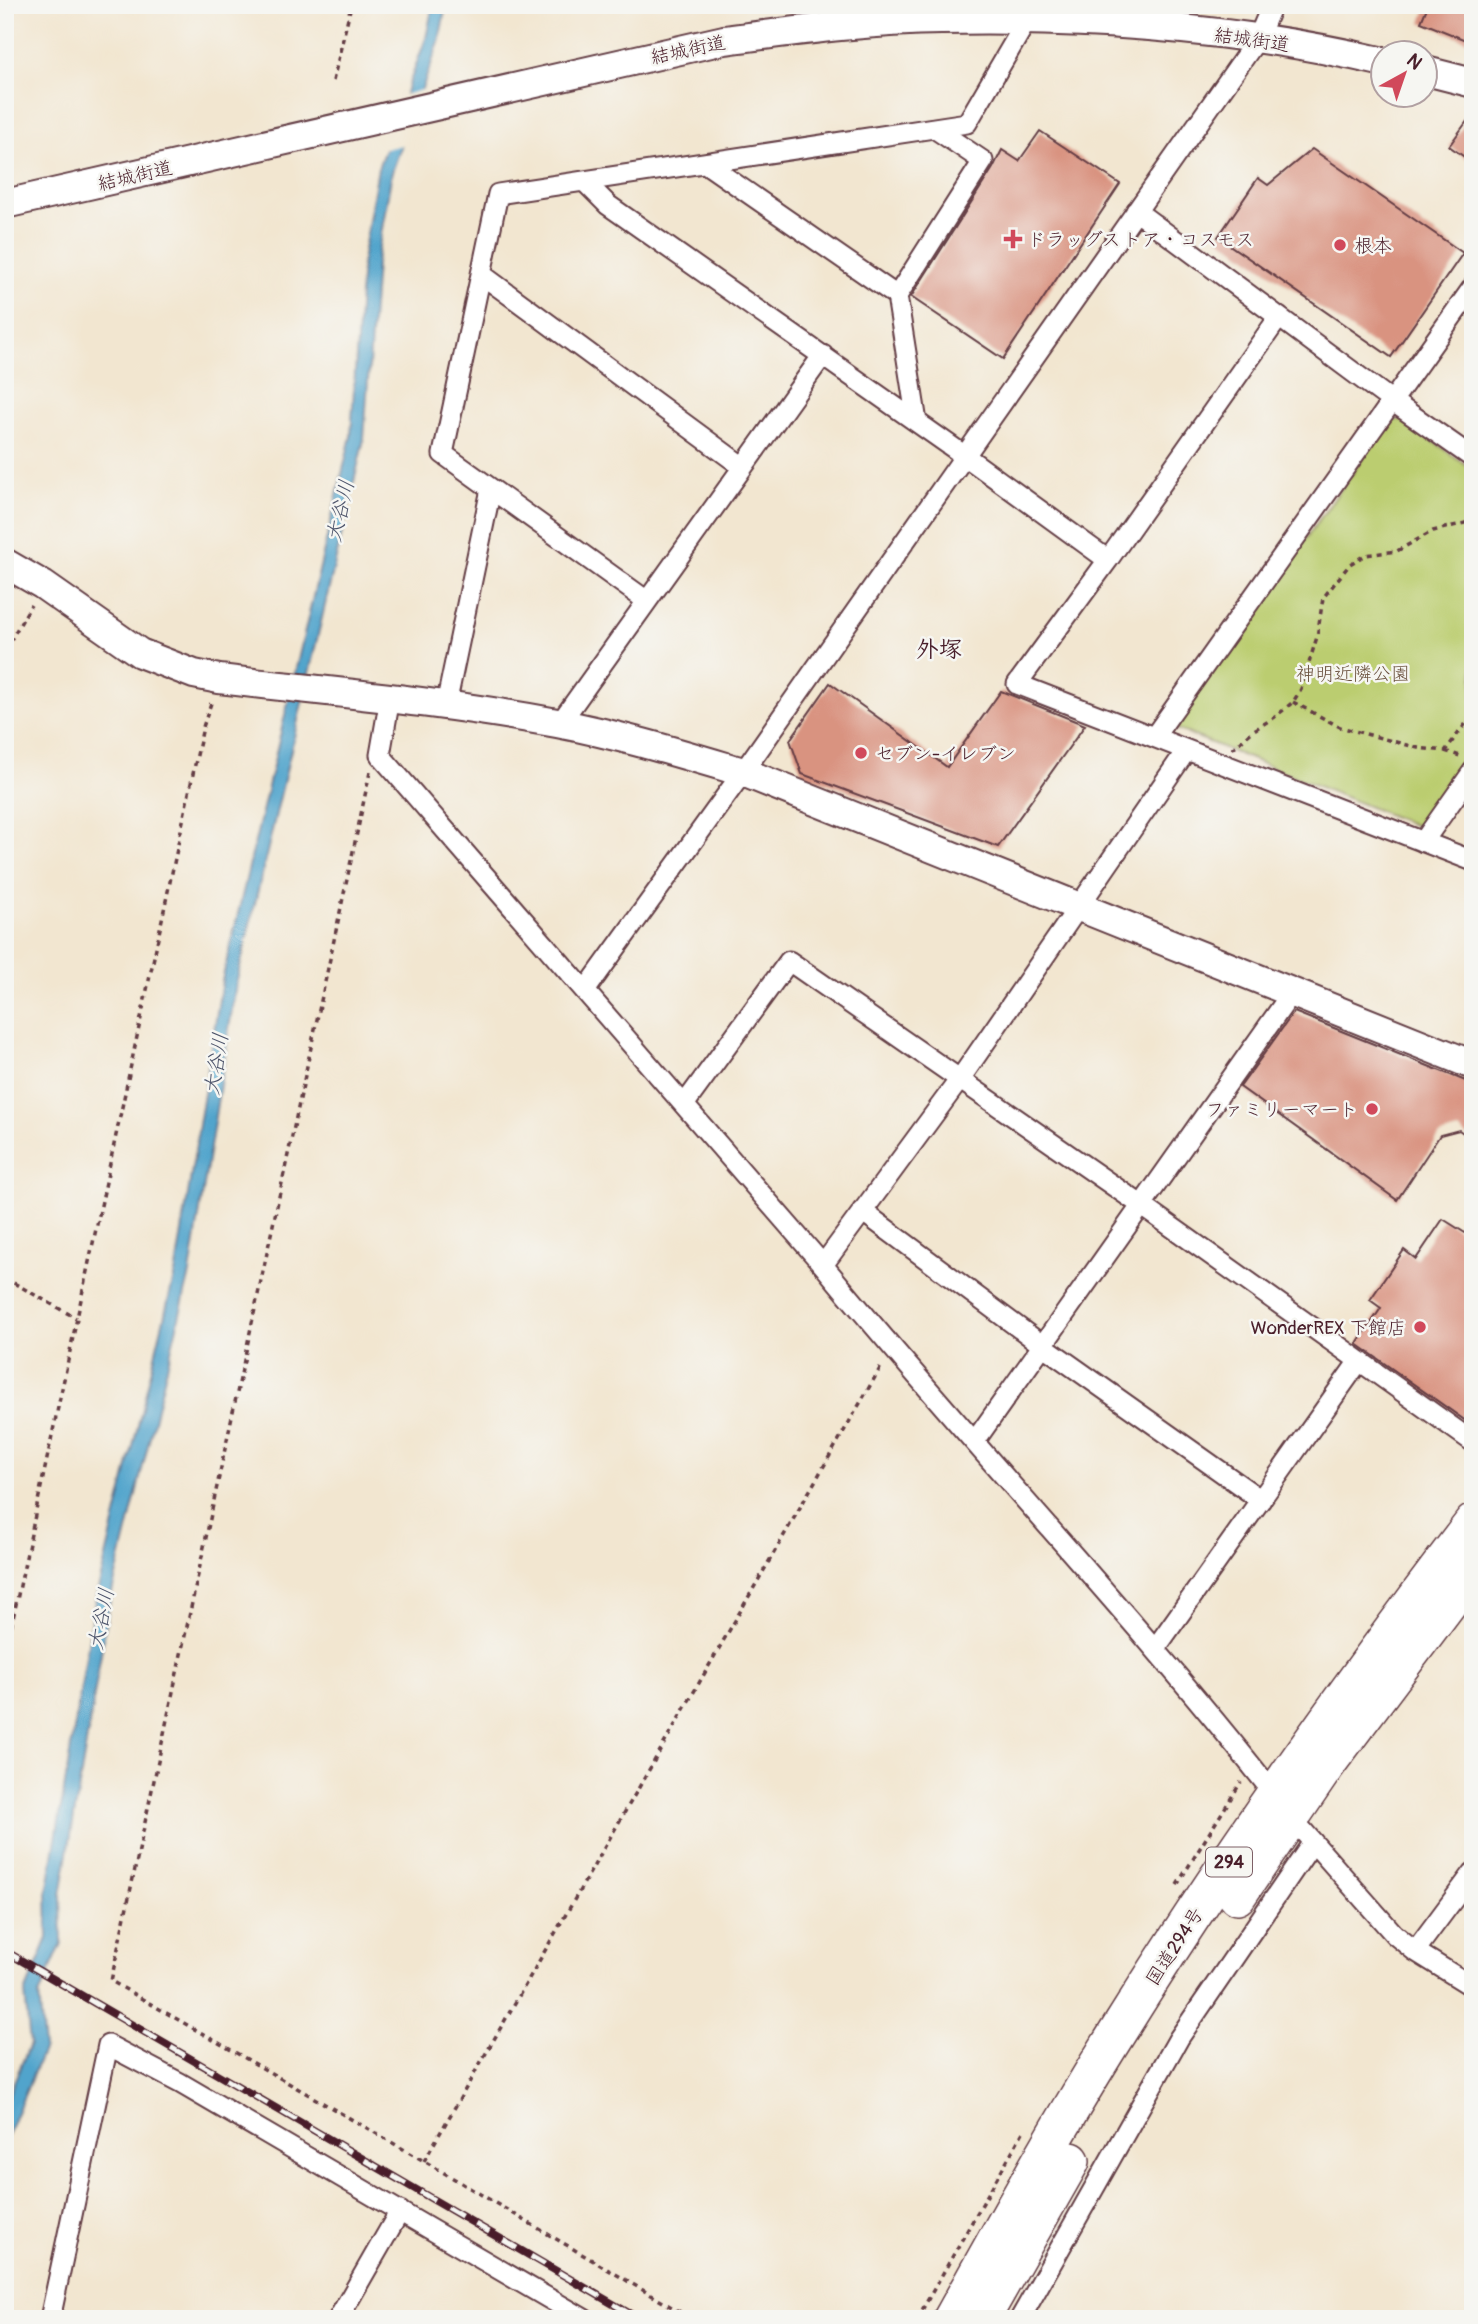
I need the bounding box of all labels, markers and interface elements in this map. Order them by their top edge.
street label: 結城街道 [1213,23,1291,57]
street label: 結城街道 [649,30,728,70]
north arrow [1370,38,1440,108]
text: N [1402,48,1427,75]
street label: 結城街道 [95,156,175,196]
place label: ドラッグストア・コスモス [1027,228,1254,252]
marker: ドラッグストア・コスモス [1005,231,1021,247]
place label: 根本 [1354,234,1392,258]
marker: 根本 [1332,237,1348,253]
water label: 大谷川 [320,477,361,545]
district label: 外塚 [916,635,962,664]
park label: 神明近隣公園 [1296,662,1410,686]
place label: セブン-イレブン [875,742,1016,766]
marker: セブン-イレブン [853,745,869,761]
water label: 大谷川 [198,1031,235,1097]
place label: ファミリーマート [1206,1098,1358,1122]
marker: ファミリーマート [1364,1101,1380,1117]
place label: WonderREX 下館店 [1251,1316,1406,1340]
marker: WonderREX 下館店 [1412,1319,1428,1335]
water label: 大谷川 [82,1586,121,1653]
road number: 294 [1206,1848,1252,1876]
street label: 国道294号 [1141,1903,1209,1990]

